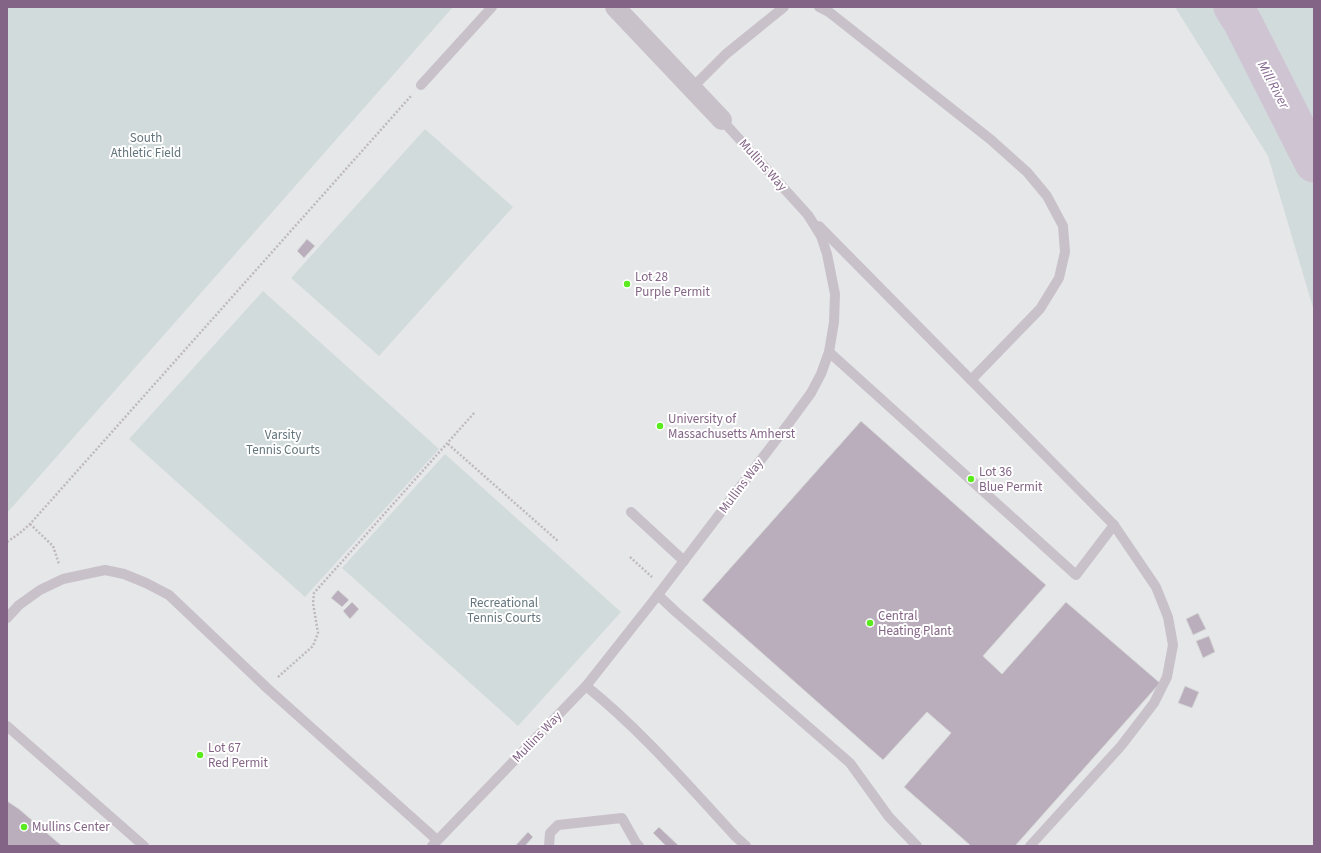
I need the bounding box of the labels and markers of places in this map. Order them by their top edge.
place label: Lot 28 Purple Permit [635,268,711,301]
marker: Lot 28 Purple Permit [622,279,632,289]
place label: University of Massachusetts Amherst [668,410,796,443]
marker: University of Massachusetts Amherst [655,421,665,431]
place label: Lot 36 Blue Permit [979,463,1043,496]
marker: Lot 36 Blue Permit [966,474,976,484]
place label: Central Heating Plant [878,607,952,640]
marker: Central Heating Plant [865,618,875,628]
place label: Lot 67 Red Permit [208,739,269,772]
marker: Lot 67 Red Permit [195,750,205,760]
place label: Mullins Center [32,818,110,836]
marker: Mullins Center [19,822,29,832]

